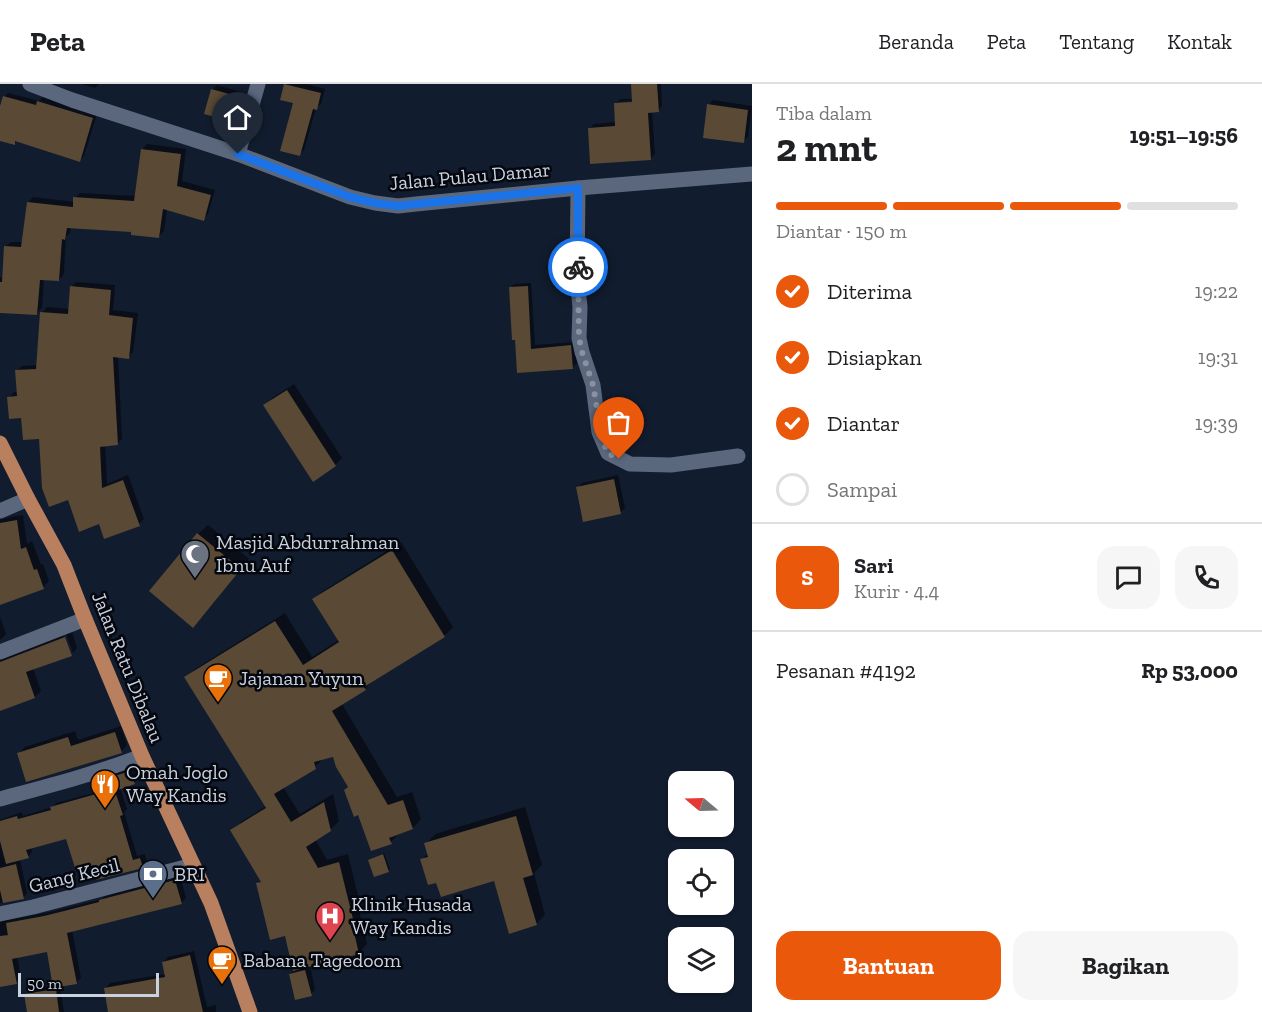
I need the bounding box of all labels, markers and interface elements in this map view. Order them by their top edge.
text: Peta [30,25,85,58]
text: Beranda [879,29,954,54]
text: Peta [987,29,1026,54]
text: Tentang [1059,29,1134,54]
text: Kontak [1167,29,1232,54]
pin [212,92,263,154]
icon: home [221,101,254,134]
text: Tiba dalam [776,101,872,125]
text: 19:51–19:56 [1129,122,1238,149]
text: 2 mnt [776,124,877,171]
street label: Jalan Pulau Damar [388,157,552,195]
text: Diantar · 150 m [776,219,907,243]
courier [548,237,608,297]
icon: bike [562,251,595,284]
icon: check [776,275,809,308]
text: Diterima [827,278,912,305]
text: 19:22 [1195,279,1238,303]
icon: check [776,341,809,374]
text: Disiapkan [827,344,922,371]
text: 19:31 [1198,345,1238,369]
pin [593,397,644,459]
icon: bag [602,406,635,439]
icon: check [776,407,809,440]
text: Diantar [827,410,900,437]
text: 19:39 [1195,411,1238,435]
text: Sampai [827,476,897,503]
place label: Masjid Abdurrahman Ibnu Auf [216,530,400,577]
mosque icon: Masjid Abdurrahman Ibnu Auf [179,538,211,580]
button: chat [1097,546,1160,609]
button: phone [1175,546,1238,609]
text: Sari [854,552,894,579]
text: S [801,564,814,591]
text: Kurir · 4.4 [854,579,939,603]
street label: Jalan Ratu Dibalau [87,588,169,746]
text: Pesanan #4192 [776,657,916,684]
text: Rp 53,000 [1141,657,1238,684]
cafe icon: Jajanan Yuyun [202,662,234,704]
place label: Jajanan Yuyun [239,666,364,690]
place label: Omah Joglo Way Kandis [126,760,228,807]
restaurant icon: Omah Joglo Way Kandis [89,768,121,810]
north arrow [668,771,734,837]
map controls [668,771,734,993]
button: locate [668,849,734,915]
street label: Gang Kecil [26,852,122,898]
bank icon: BRI [137,858,169,900]
place label: BRI [174,862,205,886]
place label: Klinik Husada Way Kandis [351,892,472,939]
hospital icon: Klinik Husada Way Kandis [314,900,346,942]
button: layers [668,927,734,993]
button: Bantuan [776,931,1001,1000]
button: Bagikan [1013,931,1238,1000]
cafe icon: Babana Tagedoom [206,944,238,986]
place label: Babana Tagedoom [243,948,402,972]
scale bar [18,970,159,998]
text: 50 m [27,974,62,993]

